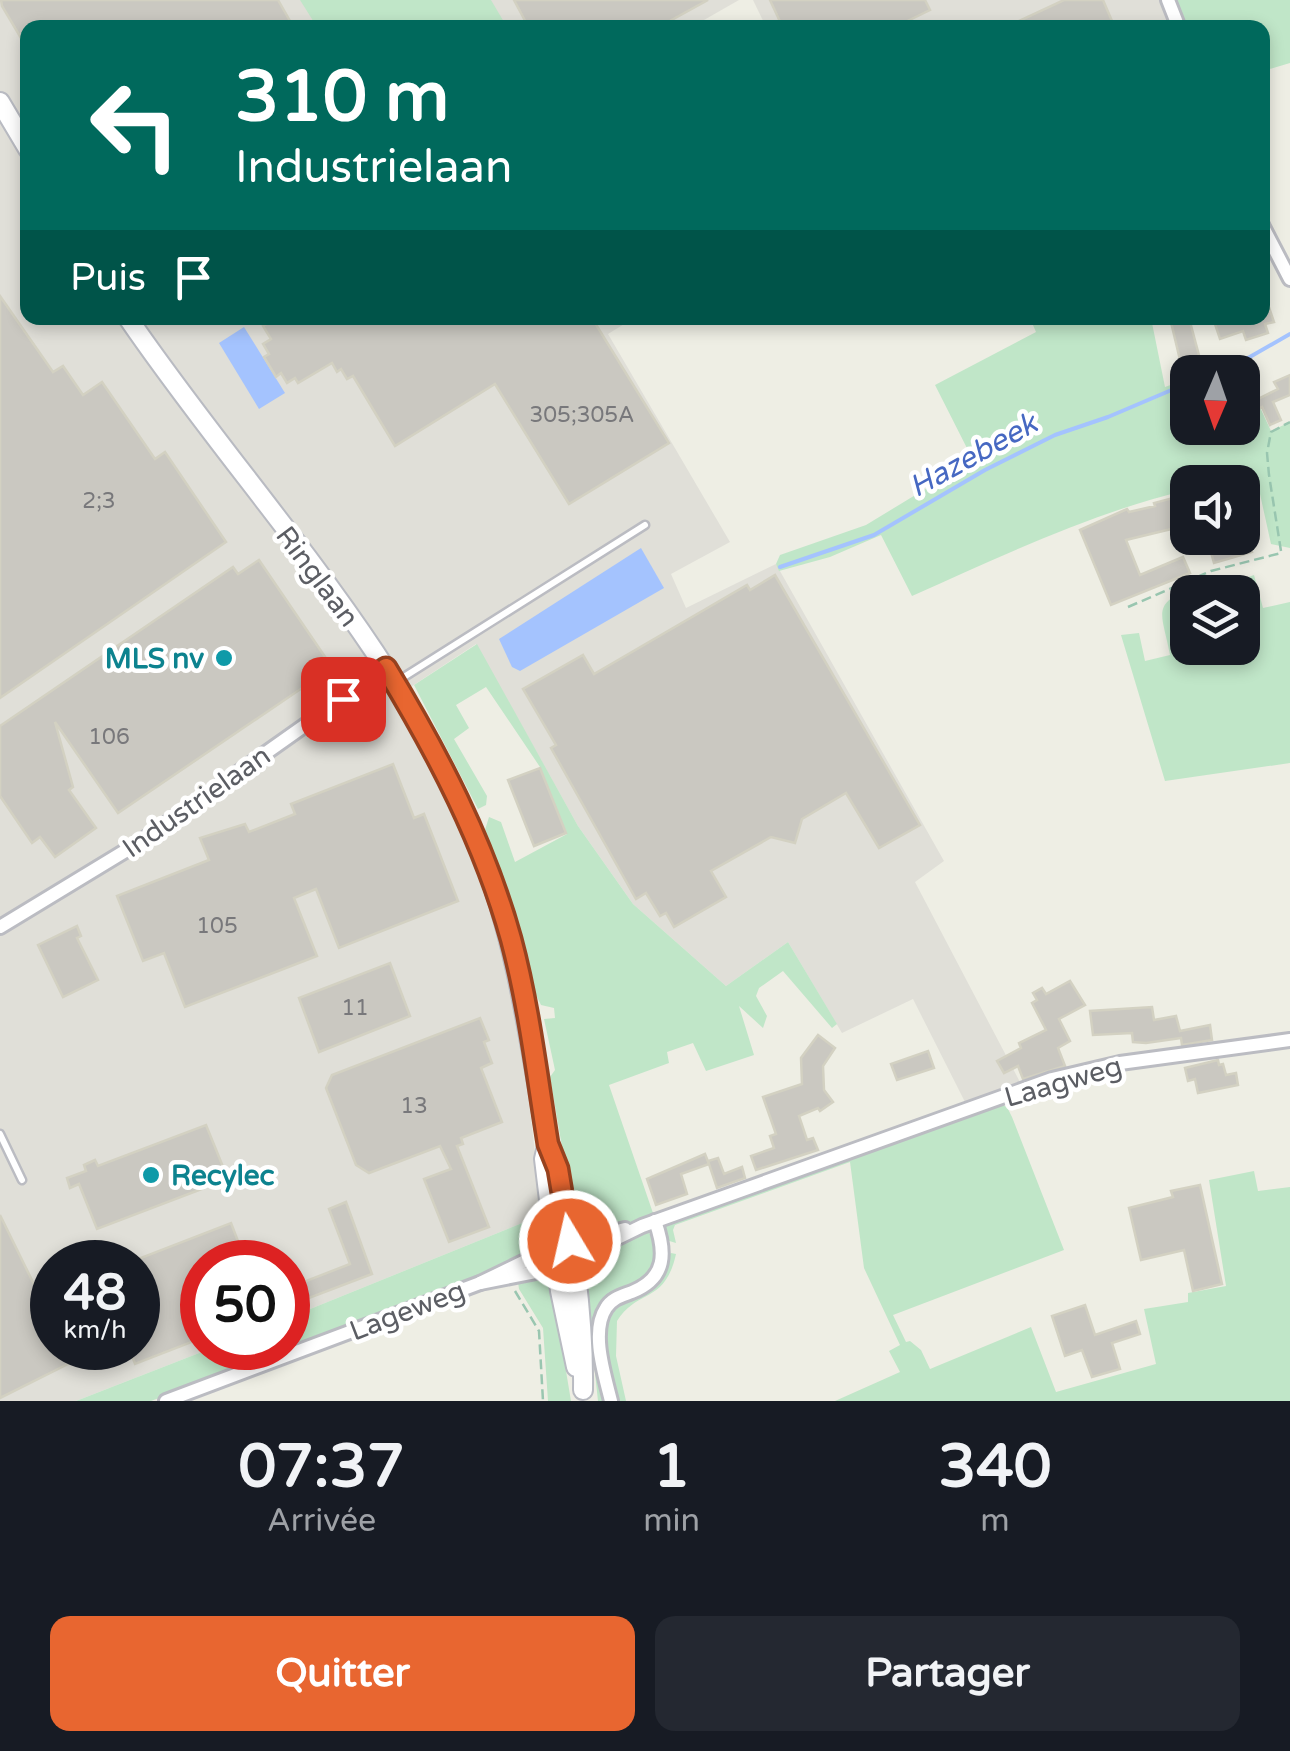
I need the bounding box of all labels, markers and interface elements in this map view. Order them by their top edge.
text: 310 m [235,56,449,140]
icon: left [70,60,200,190]
text: Industrielaan [235,141,512,195]
icon: arrive [166,250,221,305]
text: Puis [70,255,146,301]
north arrow [1170,355,1260,445]
map controls [1170,355,1260,665]
house number: 305;305A [529,402,635,428]
water label: Hazebeek [903,404,1046,506]
button: sound [1170,465,1260,555]
house number: 2;3 [82,488,116,514]
street label: Ringlaan [268,520,366,634]
button: layers [1170,575,1260,665]
place label: MLS nv [105,642,204,676]
marker: MLS nv [213,647,235,669]
pin [301,657,386,742]
icon: arrive [316,672,371,727]
house number: 106 [88,724,130,750]
street label: Industrielaan [116,738,277,865]
house number: 105 [196,913,238,939]
house number: 11 [341,995,369,1021]
street label: Laagweg [1001,1049,1126,1115]
house number: 13 [400,1093,428,1119]
place label: Recylec [171,1159,275,1193]
marker: Recylec [140,1164,162,1186]
position arrow [518,1189,622,1293]
speed limit sign: 50 [180,1240,310,1370]
text: 48 [64,1263,126,1323]
street label: Lageweg [345,1273,470,1348]
text: km/h [64,1315,126,1345]
text: 07:37 [238,1431,405,1503]
text: 1 [653,1431,690,1503]
text: 340 [938,1431,1052,1503]
text: Arrivée [267,1502,376,1540]
text: min [643,1502,700,1540]
text: m [980,1502,1010,1540]
button: Quitter [50,1616,635,1731]
button: Partager [655,1616,1240,1731]

